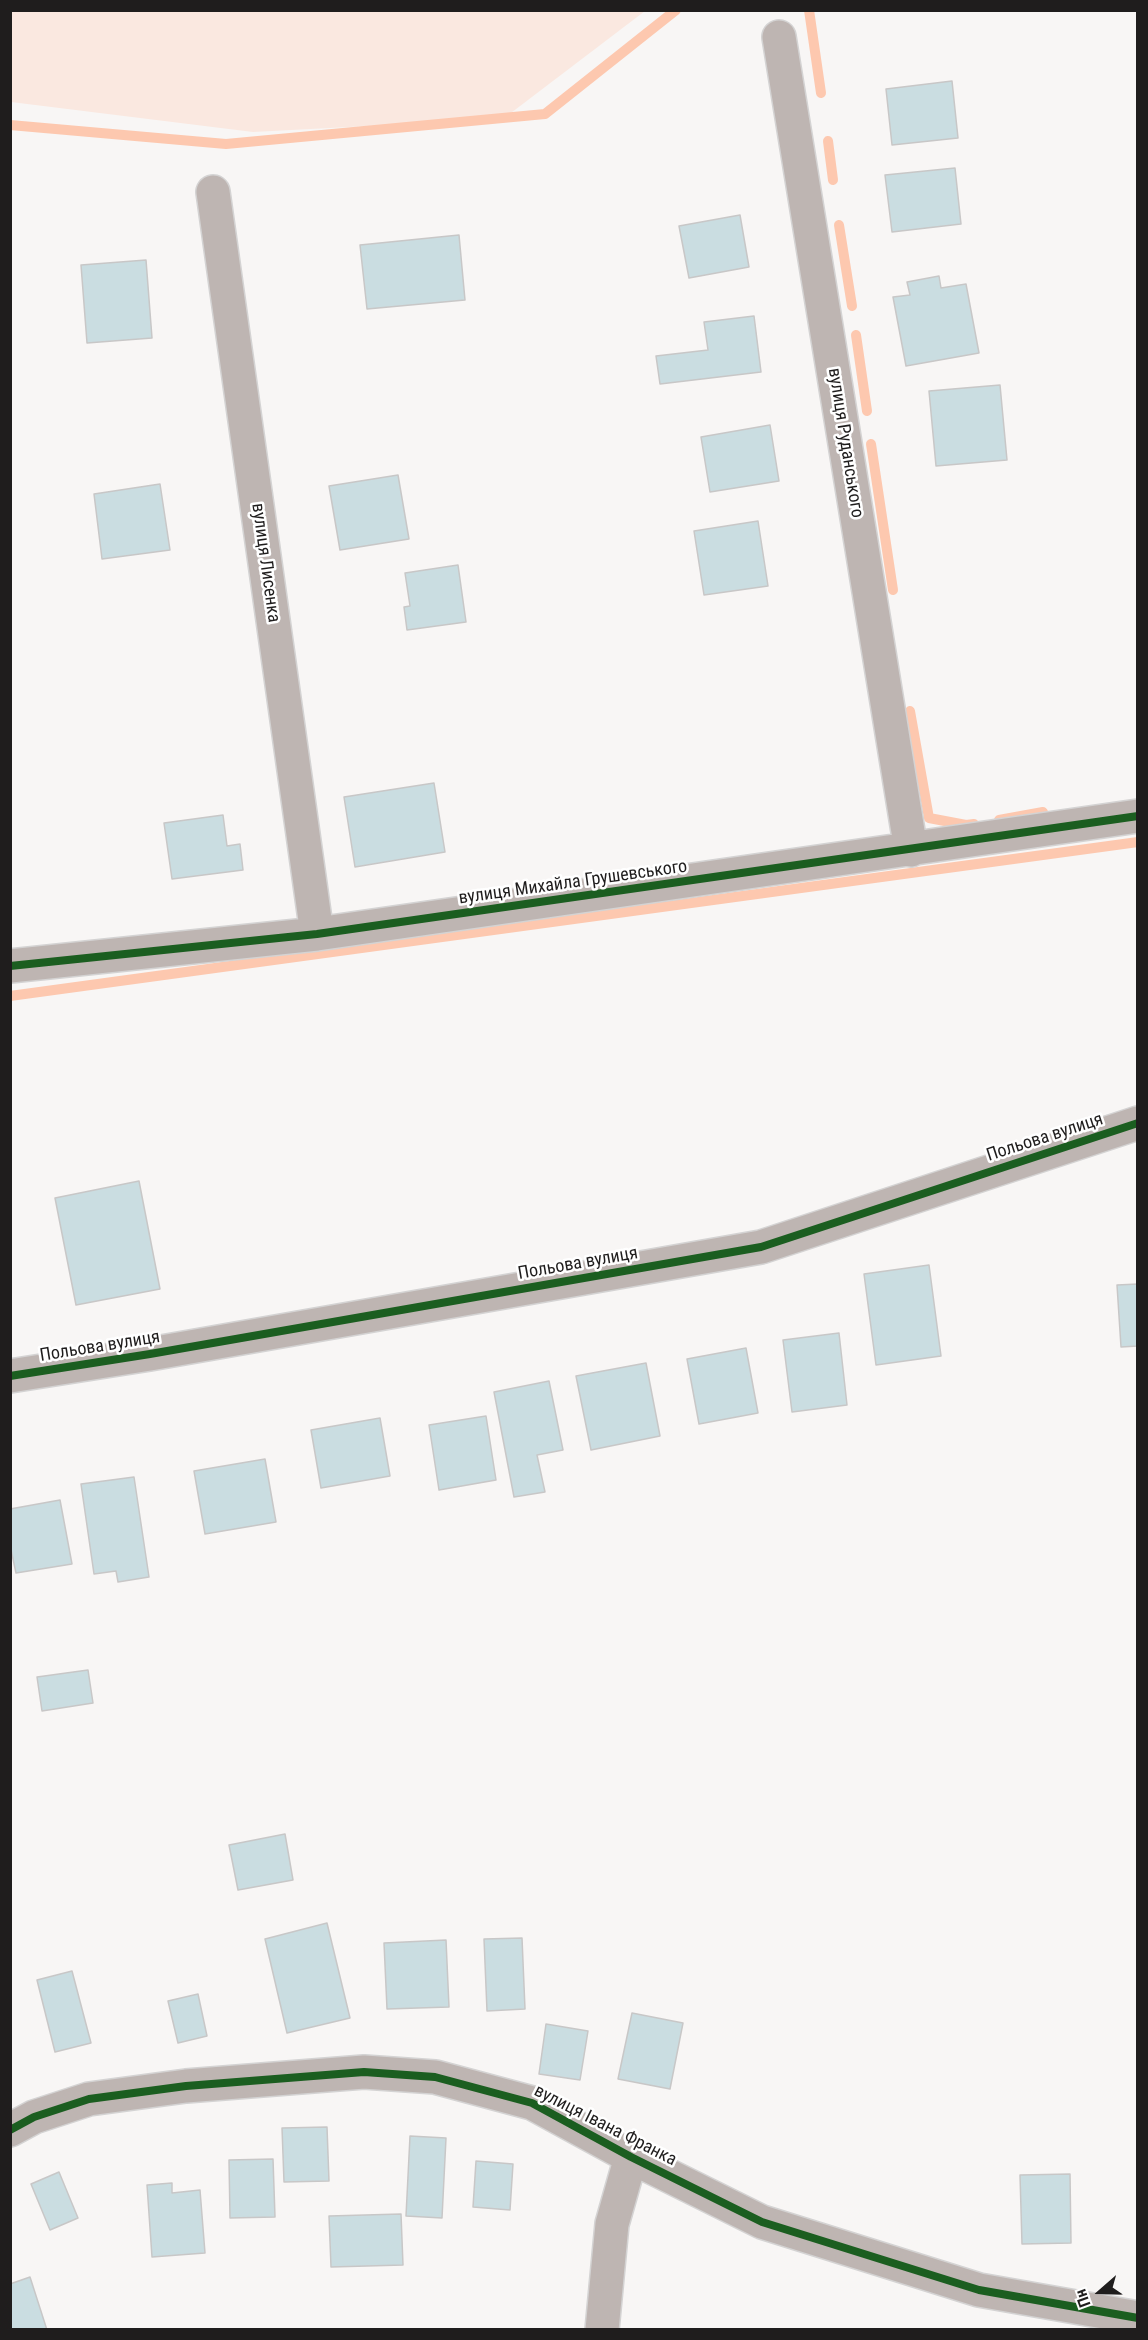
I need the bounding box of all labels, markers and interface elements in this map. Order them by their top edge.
street label: вулиця Руданського [822,367,868,519]
street label: вулиця Лисенка [246,502,284,624]
street label: вулиця Михайла Грушевського [457,856,689,910]
street label: Польова вулиця [984,1109,1106,1167]
street label: Польова вулиця [516,1243,640,1285]
street label: Польова вулиця [38,1327,162,1367]
street label: вулиця Івана Франка [530,2081,680,2171]
north arrow [1070,2262,1130,2322]
text: Пн [1071,2287,1095,2310]

